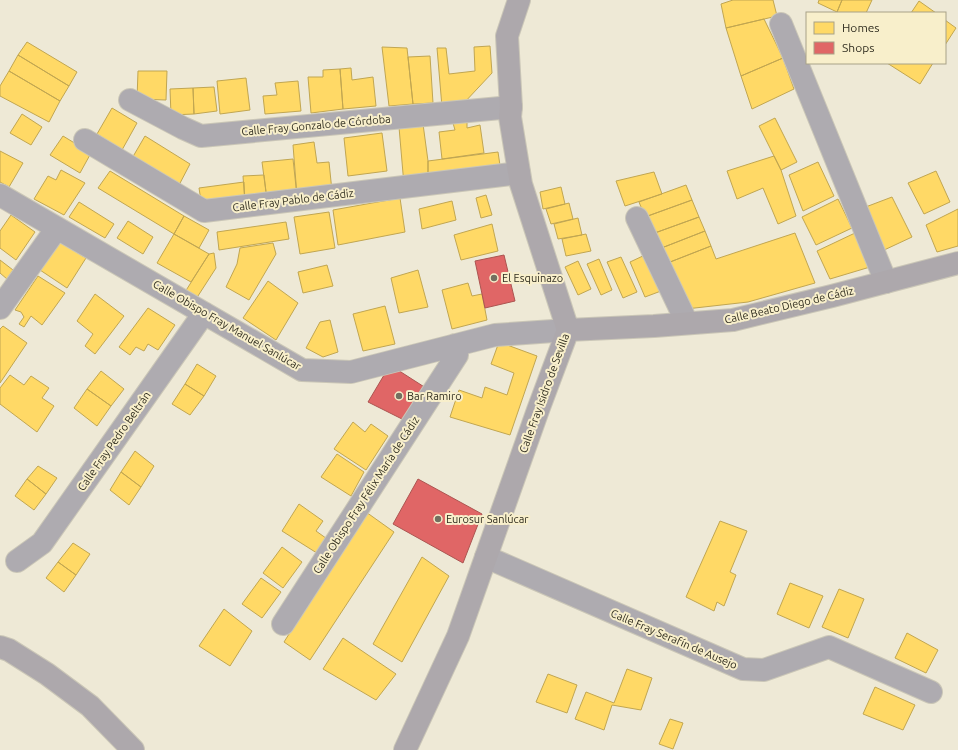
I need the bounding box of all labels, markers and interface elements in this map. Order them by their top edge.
legend [806,12,946,64]
text: Homes [842,21,880,34]
text: Shops [842,41,874,54]
street label: Calle Fray Gonzalo de Córdoba [241,112,391,138]
street label: Calle Fray Pablo de Cádiz [232,187,354,213]
place label: El Esquinazo [502,272,563,284]
marker: El Esquinazo [489,273,499,283]
street label: Calle Obispo Fray Manuel Sanlúcar [151,278,304,373]
street label: Calle Beato Diego de Cádiz [723,284,855,326]
street label: Calle Fray Isidro de Sevilla [517,332,571,454]
street label: Calle Fray Pedro Beltrán [75,389,153,493]
place label: Bar Ramiro [407,390,462,402]
marker: Bar Ramiro [394,391,404,401]
street label: Calle Obispo Fray Félix María de Cádiz [311,414,421,576]
place label: Eurosur Sanlúcar [446,513,529,525]
marker: Eurosur Sanlúcar [433,514,443,524]
street label: Calle Fray Serafín de Ausejo [609,607,739,671]

